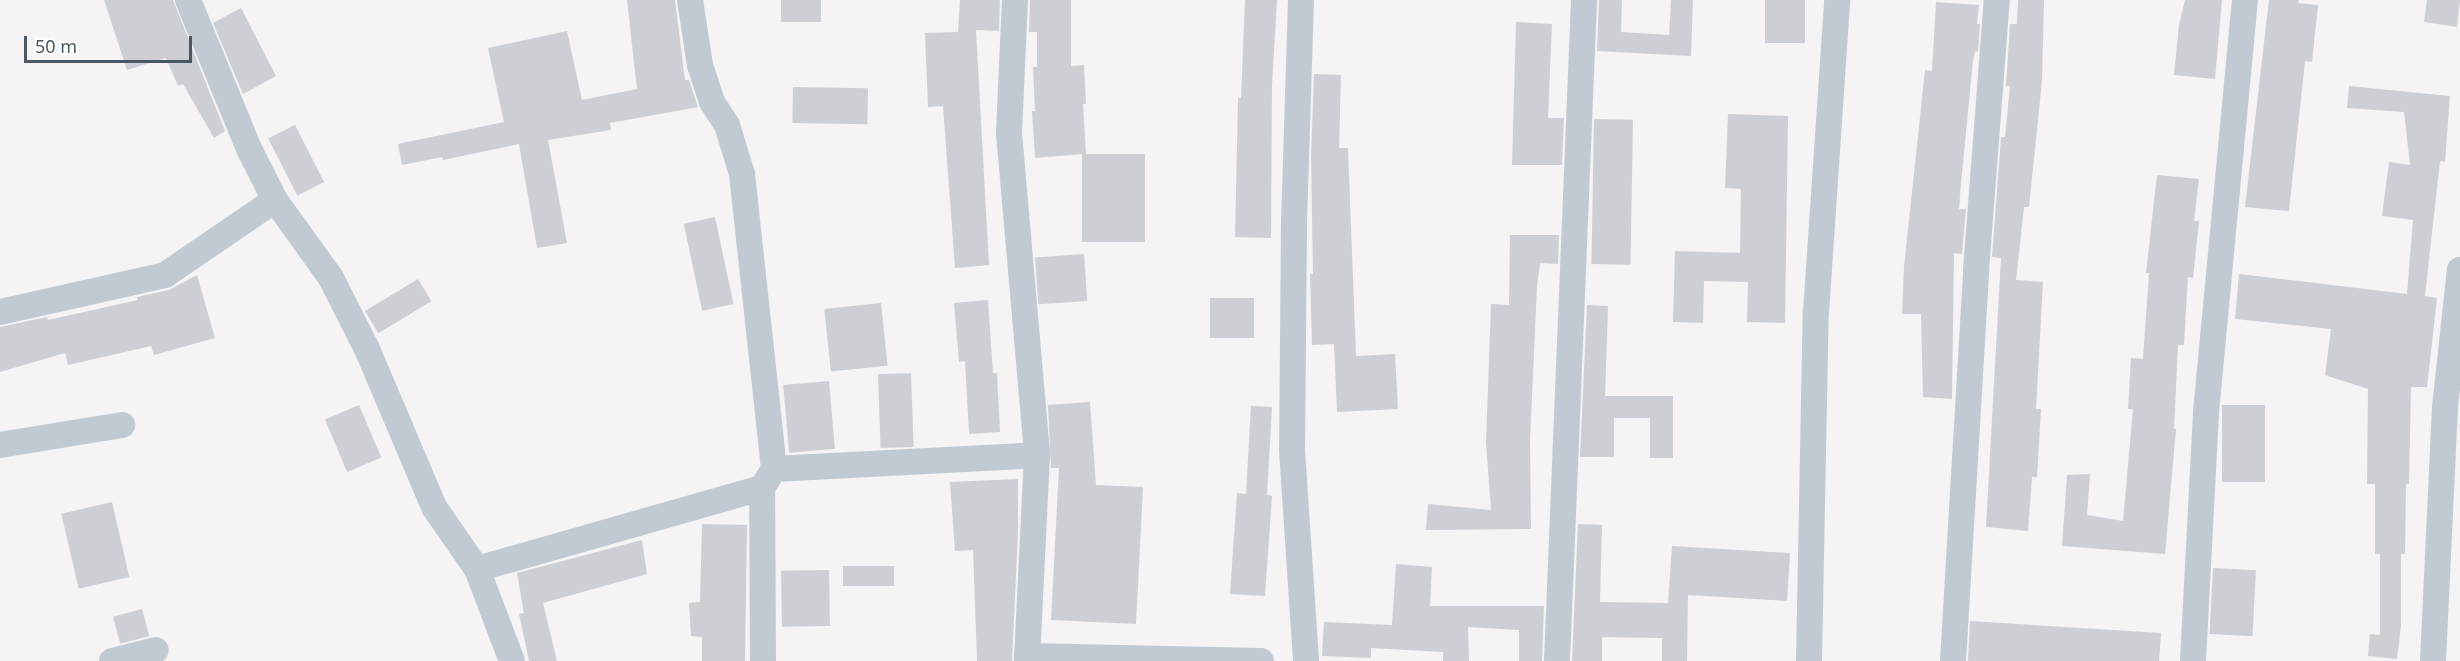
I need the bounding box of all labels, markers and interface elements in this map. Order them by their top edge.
scale bar [27,24,195,62]
text: 50 m [35,34,77,58]

